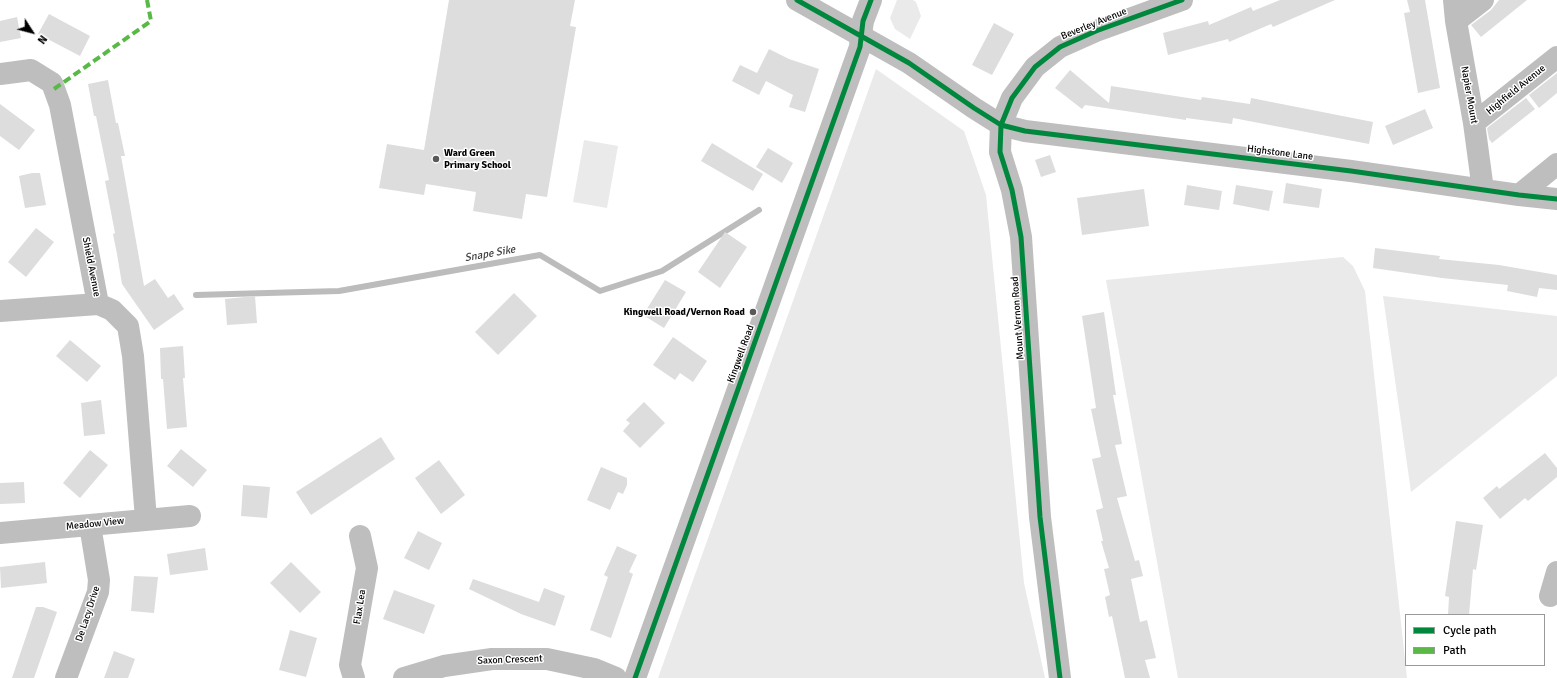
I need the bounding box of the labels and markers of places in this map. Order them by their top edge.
place label: Ward Green Primary School [444,147,511,170]
marker: Ward Green Primary School [431,154,441,164]
place label: Kingwell Road/Vernon Road [623,306,745,318]
marker: Kingwell Road/Vernon Road [748,307,758,317]

